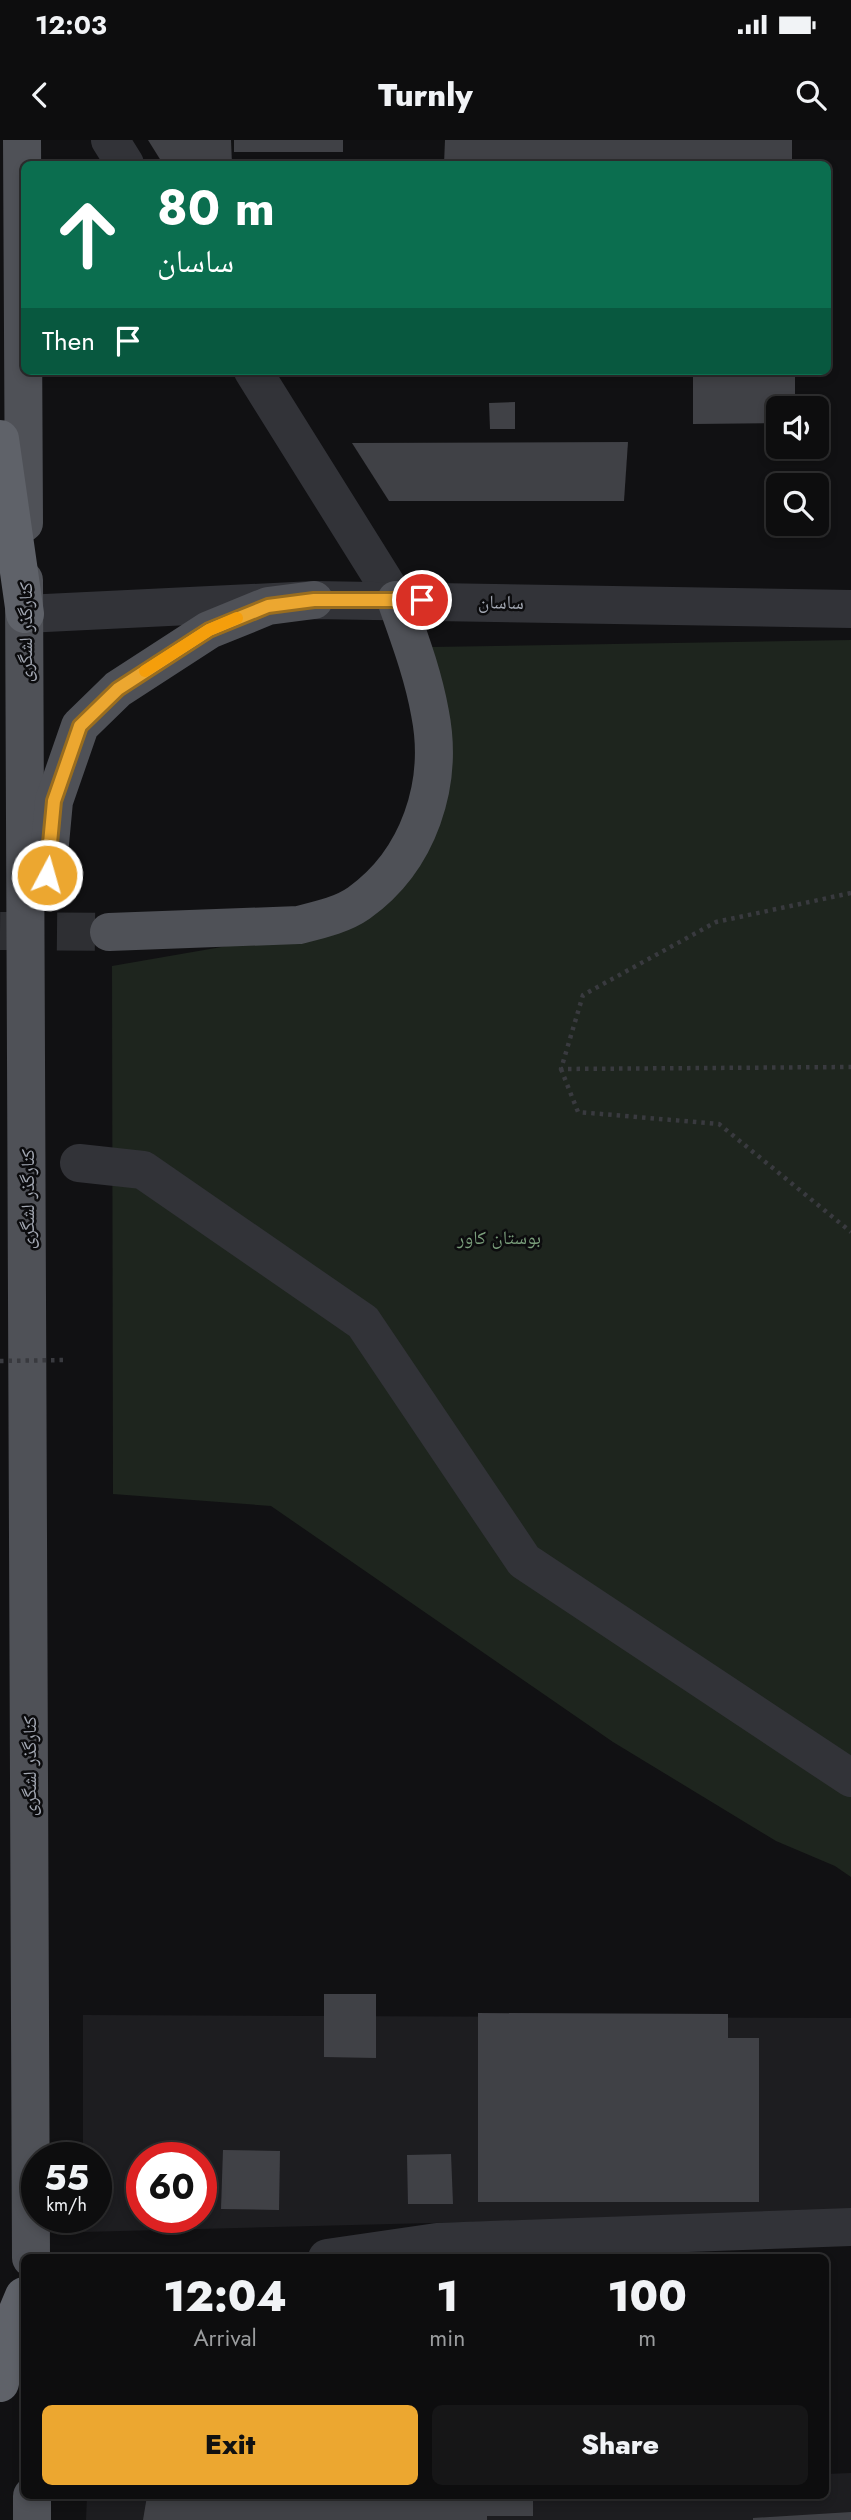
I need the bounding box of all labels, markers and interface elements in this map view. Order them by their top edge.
text: 12:03 [35,6,107,44]
text: Turnly [378,72,473,118]
icon: back [21,76,59,114]
icon: search [792,76,830,114]
text: 80 m [157,173,275,243]
icon: ahead [42,189,133,280]
text: ساسان [157,238,234,284]
text: Then [42,322,95,360]
icon: arrive [109,322,147,360]
map controls [766,396,829,536]
button: sound [766,396,829,459]
button: search [766,473,829,536]
pin [392,570,452,630]
icon: arrive [403,581,441,619]
street label: کنارگذر لشگری [12,582,39,682]
street label: ساسان [478,588,524,616]
position arrow [10,838,84,912]
street label: کنارگذر لشگری [14,1149,41,1249]
park label: بوستان کاور [456,1224,541,1251]
street label: کنارگذر لشگری [16,1716,43,1816]
speed limit sign: 60 [126,2142,217,2233]
text: 55 [44,2153,89,2203]
text: km/h [46,2192,87,2218]
text: 12:04 [163,2266,287,2327]
text: 1 [436,2266,458,2327]
text: 100 [607,2266,687,2327]
text: Arrival [193,2321,257,2355]
text: min [429,2321,465,2355]
text: m [638,2321,656,2355]
button: Exit [42,2405,418,2485]
button: Share [432,2405,808,2485]

